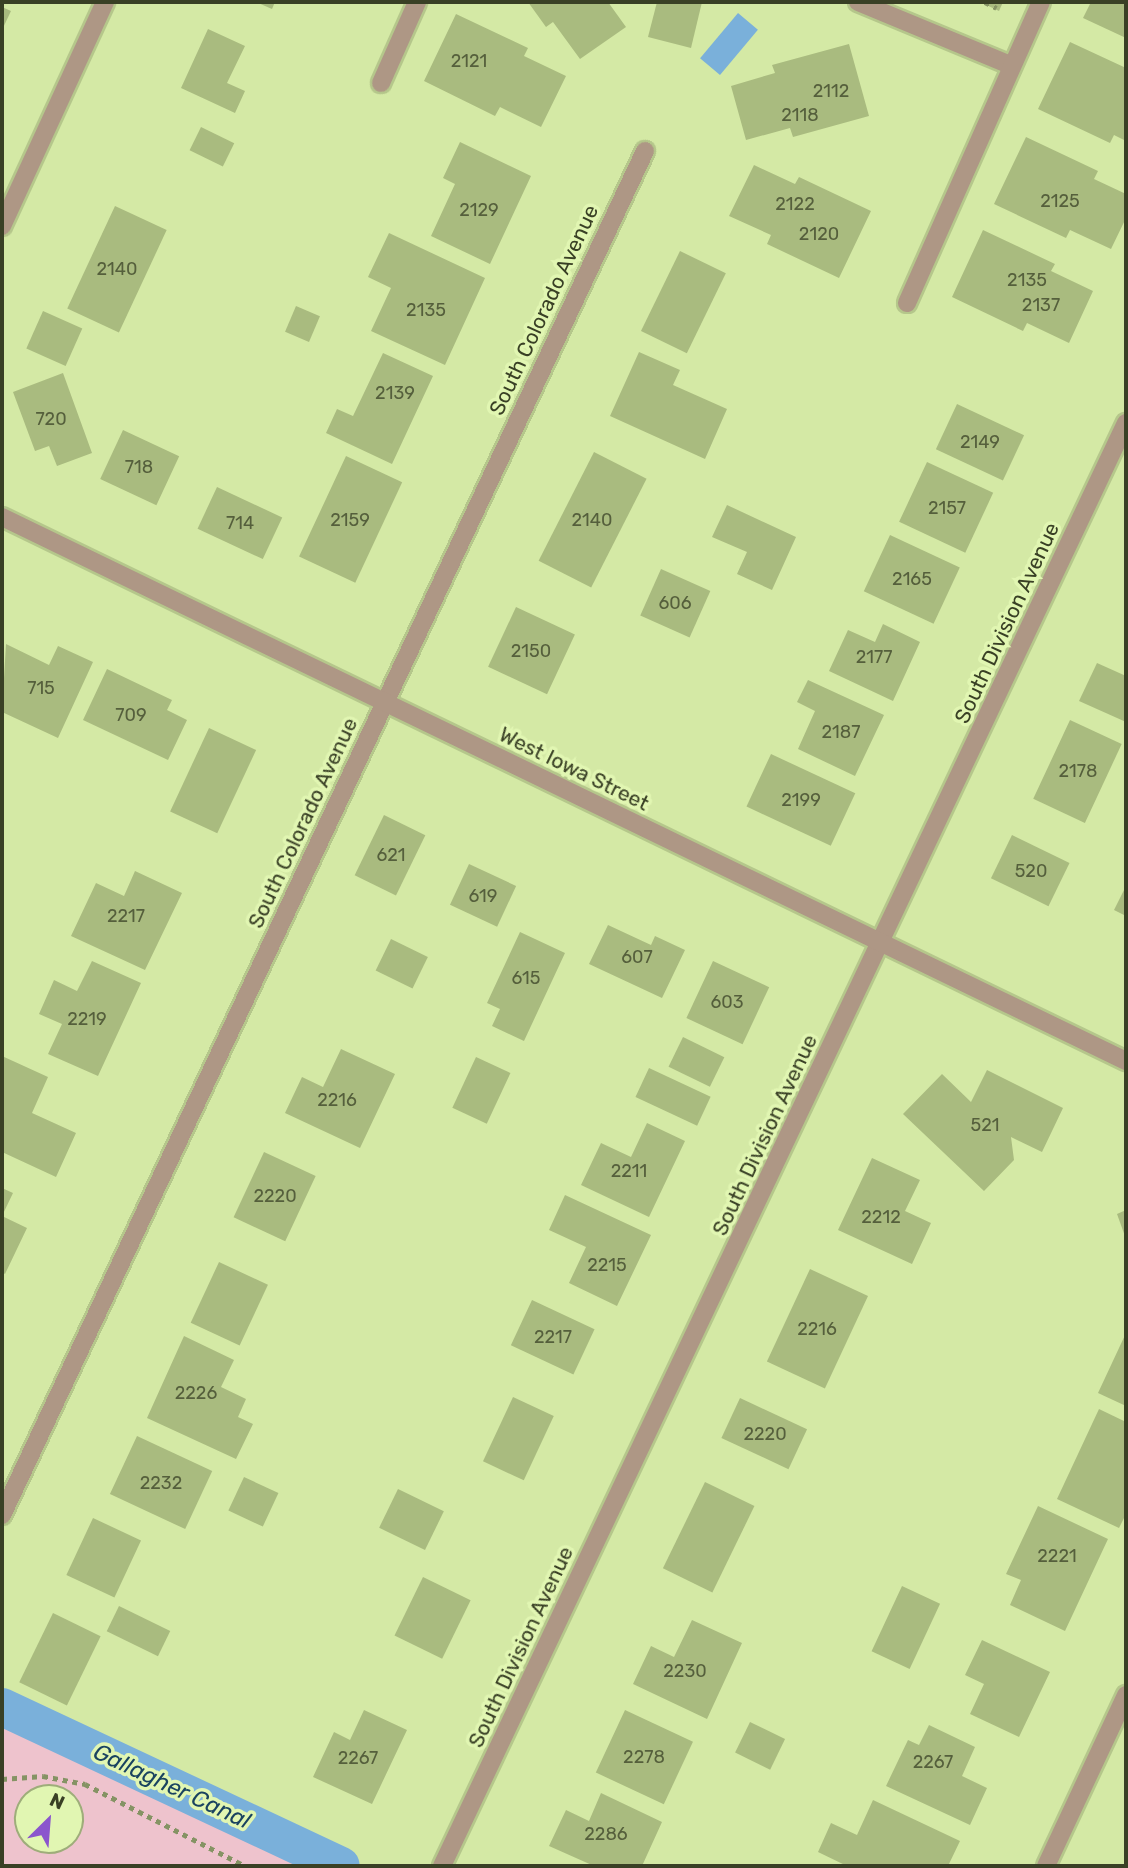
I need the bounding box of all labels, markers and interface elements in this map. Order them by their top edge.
house number: 2121 [451,50,487,72]
house number: 2112 [813,80,849,102]
house number: 2118 [781,104,819,126]
house number: 2125 [1040,190,1080,212]
house number: 2122 [775,193,815,215]
house number: 2129 [459,199,499,221]
street label: South Colorado Avenue [484,201,604,419]
house number: 2120 [799,223,839,245]
house number: 2140 [97,258,137,280]
house number: 2135 [1007,269,1047,291]
house number: 2137 [1022,294,1060,316]
house number: 2135 [406,299,446,321]
house number: 2139 [375,382,415,404]
house number: 720 [35,408,67,430]
house number: 2149 [960,431,1000,453]
house number: 718 [125,456,153,478]
house number: 2157 [928,497,966,519]
house number: 2159 [330,509,370,531]
house number: 2140 [572,509,612,531]
house number: 714 [226,512,254,534]
street label: South Division Avenue [949,518,1065,728]
house number: 2165 [892,568,932,590]
house number: 606 [658,592,692,614]
house number: 2150 [511,640,551,662]
house number: 2177 [856,646,892,668]
house number: 715 [27,677,55,699]
house number: 709 [115,704,147,726]
street label: South Colorado Avenue [243,714,363,932]
house number: 2187 [822,721,860,743]
street label: West Iowa Street [495,722,653,816]
house number: 2178 [1059,760,1097,782]
house number: 2199 [781,789,821,811]
house number: 621 [376,844,406,866]
house number: 520 [1015,860,1047,882]
house number: 619 [469,885,497,907]
house number: 2217 [107,905,145,927]
house number: 607 [621,946,653,968]
house number: 615 [512,967,540,989]
house number: 603 [710,991,744,1013]
house number: 2219 [67,1008,107,1030]
street label: South Division Avenue [707,1030,823,1240]
house number: 2216 [317,1089,357,1111]
house number: 521 [971,1114,999,1136]
house number: 2211 [611,1160,647,1182]
house number: 2220 [253,1185,297,1207]
house number: 2212 [861,1206,901,1228]
house number: 2215 [587,1254,627,1276]
house number: 2216 [797,1318,837,1340]
house number: 2217 [534,1326,572,1348]
house number: 2226 [175,1382,217,1404]
house number: 2220 [743,1423,787,1445]
house number: 2232 [140,1472,182,1494]
street label: South Division Avenue [463,1542,579,1752]
house number: 2221 [1037,1545,1077,1567]
house number: 2230 [663,1660,707,1682]
water label: Gallagher Canal [89,1737,255,1835]
house number: 2278 [623,1746,665,1768]
house number: 2267 [338,1747,378,1769]
house number: 2267 [913,1751,953,1773]
north arrow [14,1784,84,1854]
text: N [46,1788,68,1815]
house number: 2286 [584,1823,628,1845]

